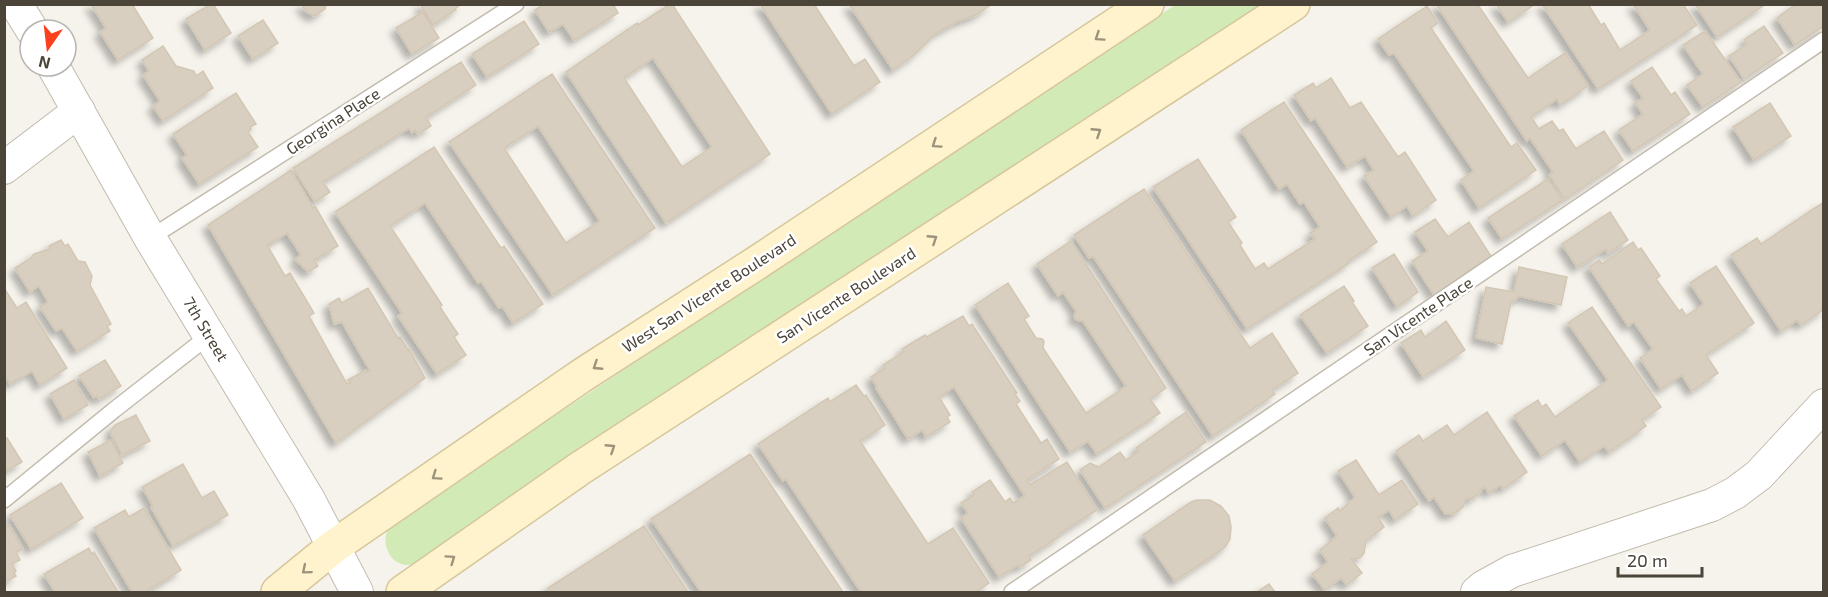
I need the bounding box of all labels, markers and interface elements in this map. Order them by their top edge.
north arrow [18,18,78,78]
one-way arrow [1094,30,1105,41]
text: N [36,52,52,74]
street label: Georgina Place [282,83,383,158]
one-way arrow [1090,128,1101,139]
one-way arrow [932,137,942,149]
street label: West San Vicente Boulevard [618,229,799,356]
one-way arrow [927,234,937,246]
street label: San Vicente Boulevard [773,243,919,347]
street label: San Vicente Place [1360,272,1476,359]
street label: 7th Street [180,293,233,364]
one-way arrow [593,358,603,370]
one-way arrow [604,444,615,455]
one-way arrow [432,469,443,480]
scale bar [1618,540,1702,578]
text: 20 m [1627,549,1668,571]
one-way arrow [444,555,455,566]
one-way arrow [302,562,313,573]

